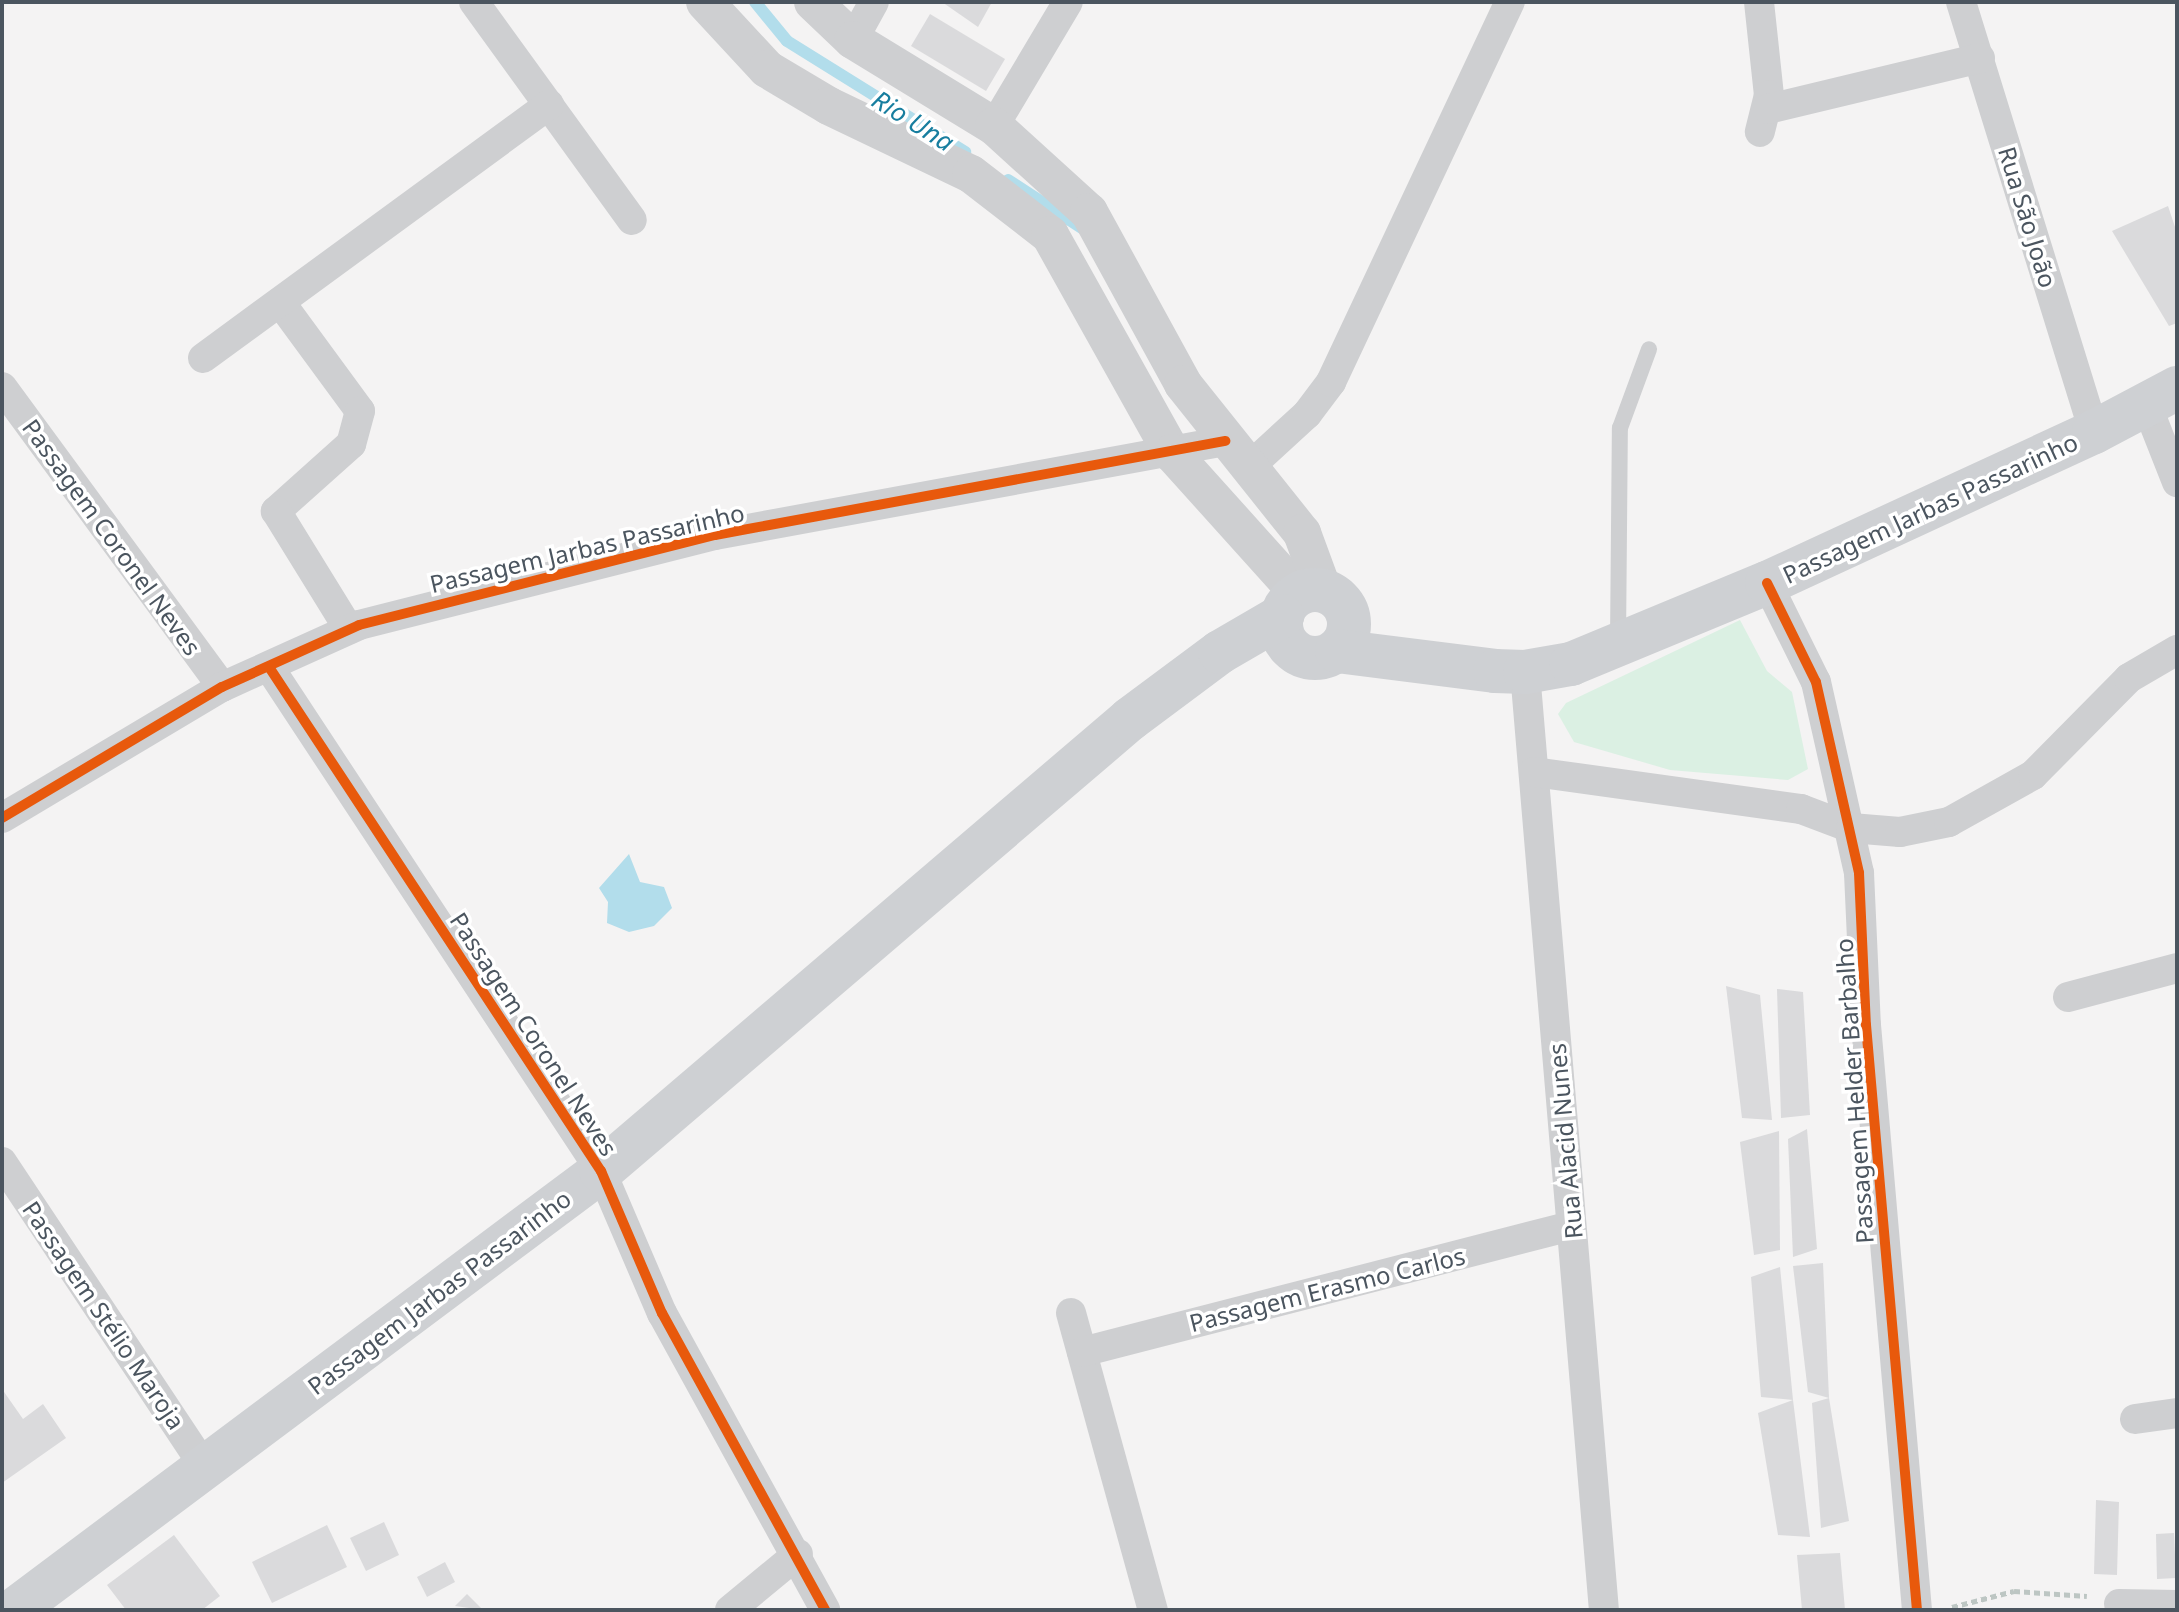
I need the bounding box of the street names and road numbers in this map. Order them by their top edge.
street label: Rua São João [1993,143,2063,291]
street label: Passagem Coronel Neves [17,414,207,660]
street label: Passagem Jarbas Passarinho [1778,427,2082,589]
street label: Passagem Jarbas Passarinho [427,498,747,598]
street label: Passagem Coronel Neves [444,907,624,1161]
street label: Passagem Helder Barbalho [1829,937,1879,1245]
street label: Rua Alacid Nunes [1542,1042,1588,1240]
street label: Passagem Jarbas Passarinho [302,1184,576,1400]
street label: Passagem Stélio Maroja [17,1196,191,1434]
street label: Passagem Erasmo Carlos [1186,1241,1468,1337]

